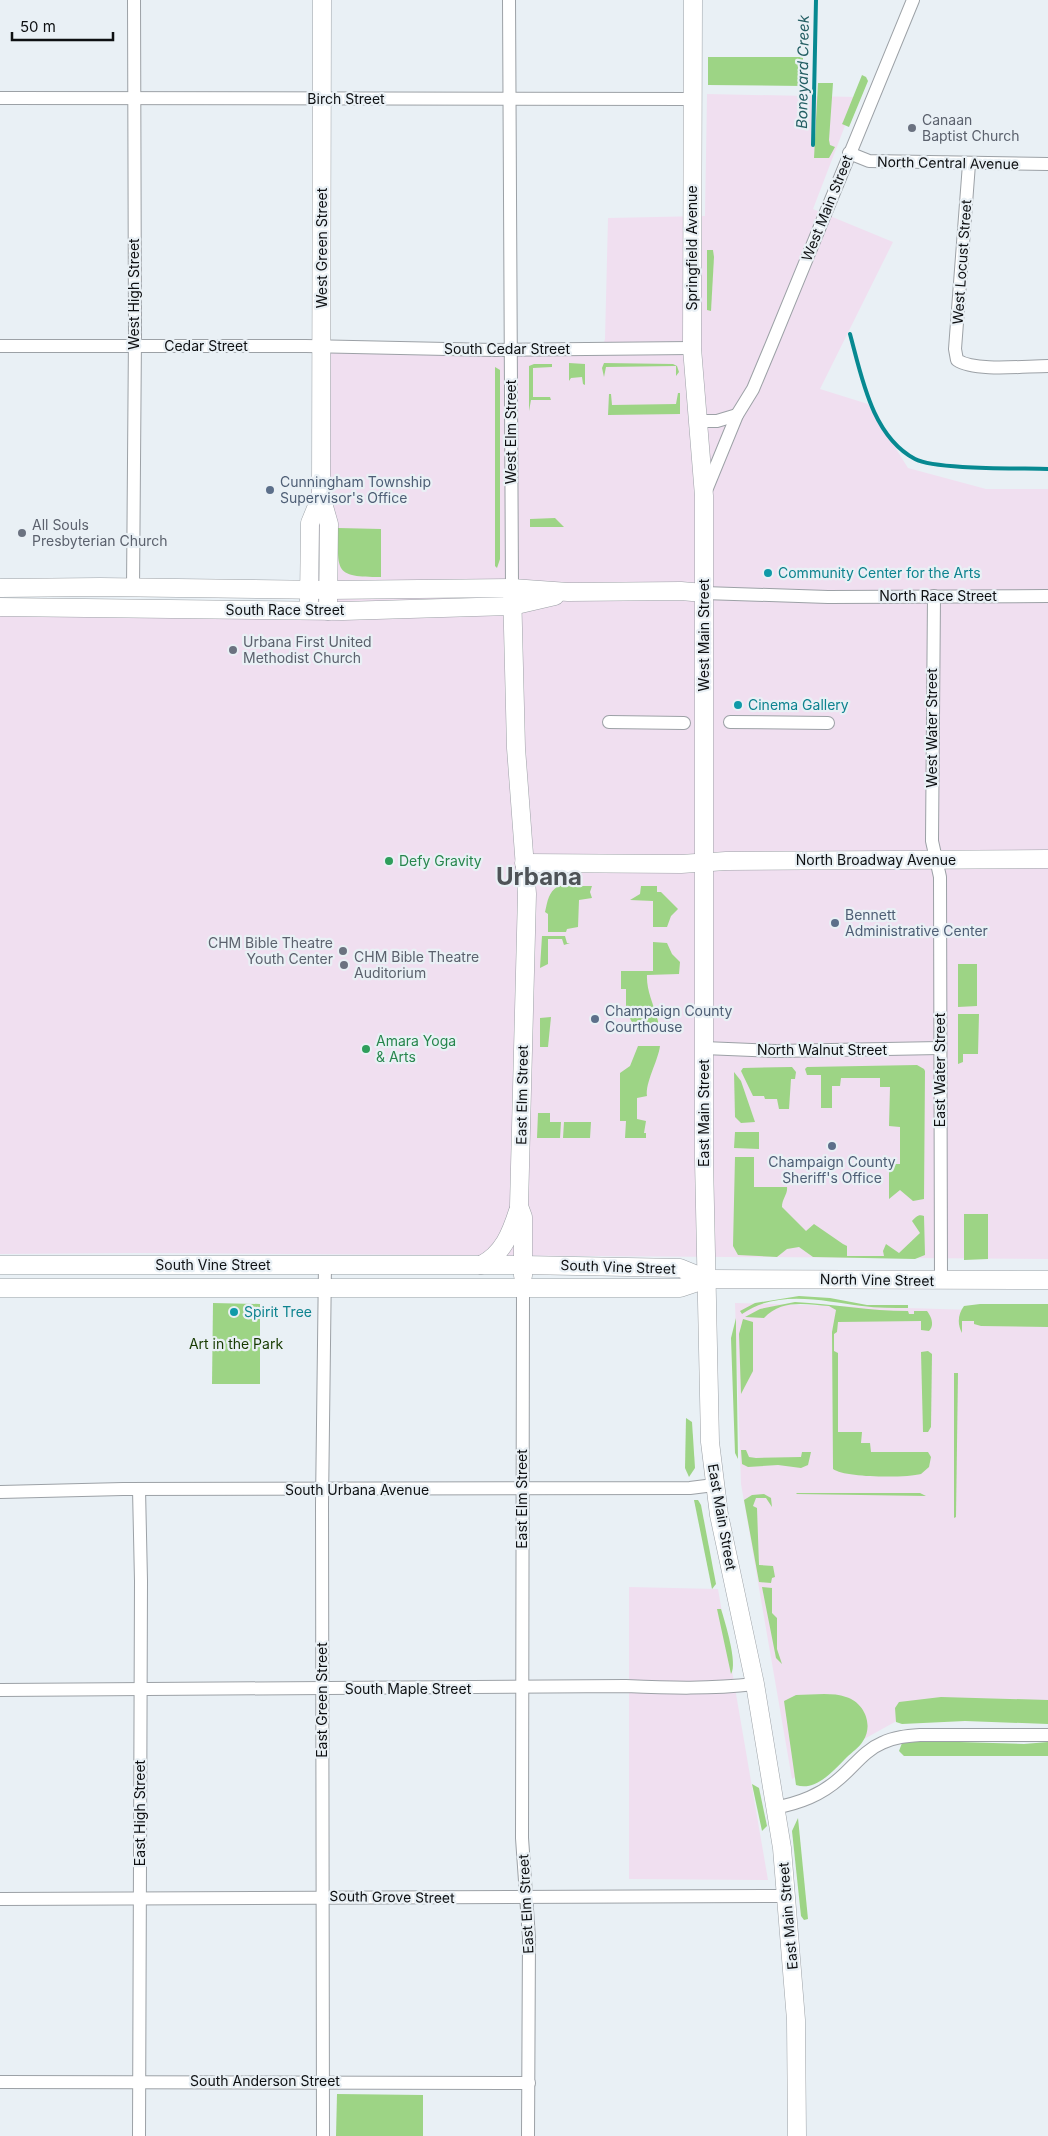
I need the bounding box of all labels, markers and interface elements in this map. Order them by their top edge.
scale bar [12,10,114,42]
water label: Boneyard Creek [792,14,813,129]
text: 50 m [20,17,56,36]
street label: Birch Street [307,90,385,107]
place label: Canaan Baptist Church [922,111,1020,144]
marker: Canaan Baptist Church [906,122,918,134]
street label: West Main Street [798,152,856,263]
street label: North Central Avenue [877,153,1019,172]
street label: Springfield Avenue [683,185,700,311]
street label: West Green Street [313,187,330,308]
street label: West Locust Street [949,199,974,325]
street label: West High Street [125,238,142,350]
street label: Cedar Street [164,337,248,354]
street label: South Cedar Street [444,340,570,357]
street label: West Elm Street [502,379,519,484]
place label: Cunningham Township Supervisor's Office [280,473,431,506]
marker: Cunningham Township Supervisor's Office [264,484,276,496]
place label: All Souls Presbyterian Church [32,516,168,549]
marker: All Souls Presbyterian Church [16,527,28,539]
place label: Community Center for the Arts [778,564,981,581]
marker: Community Center for the Arts [762,567,774,579]
street label: West Main Street [695,578,712,691]
street label: North Race Street [879,587,997,604]
street label: South Race Street [226,601,345,618]
place label: Urbana First United Methodist Church [243,633,372,666]
marker: Urbana First United Methodist Church [227,644,239,656]
street label: West Water Street [923,668,940,788]
place label: Cinema Gallery [748,696,849,713]
marker: Cinema Gallery [732,699,744,711]
street label: North Broadway Avenue [796,851,956,868]
place label: Defy Gravity [399,852,482,869]
marker: Defy Gravity [383,855,395,867]
district label: Urbana [496,862,582,891]
place label: Bennett Administrative Center [845,906,988,939]
marker: Bennett Administrative Center [829,917,841,929]
place label: CHM Bible Theatre Youth Center [208,934,333,967]
marker: CHM Bible Theatre Youth Center [337,945,349,957]
place label: CHM Bible Theatre Auditorium [354,948,479,981]
marker: CHM Bible Theatre Auditorium [338,959,350,971]
place label: Champaign County Courthouse [605,1002,732,1035]
street label: East Water Street [931,1012,948,1127]
marker: Champaign County Courthouse [589,1013,601,1025]
place label: Amara Yoga & Arts [376,1032,456,1065]
street label: North Walnut Street [757,1041,887,1058]
marker: Amara Yoga & Arts [360,1043,372,1055]
street label: East Elm Street [512,1045,531,1145]
street label: East Main Street [695,1059,712,1167]
marker: Champaign County Sheriff's Office [826,1140,838,1152]
place label: Champaign County Sheriff's Office [768,1153,896,1186]
street label: South Vine Street [155,1256,271,1273]
street label: South Vine Street [560,1256,676,1277]
street label: North Vine Street [820,1270,935,1289]
place label: Spirit Tree [244,1303,312,1320]
marker: Spirit Tree [228,1306,240,1318]
park label: Art in the Park [189,1335,283,1352]
street label: East Elm Street [513,1449,530,1549]
street label: East Main Street [705,1462,740,1572]
street label: South Urbana Avenue [285,1481,429,1498]
street label: East Green Street [313,1642,330,1758]
street label: South Maple Street [345,1680,472,1697]
street label: East High Street [131,1759,148,1866]
street label: East Elm Street [514,1853,537,1954]
street label: East Main Street [774,1861,801,1970]
street label: South Grove Street [329,1887,455,1906]
street label: South Anderson Street [190,2072,340,2089]

